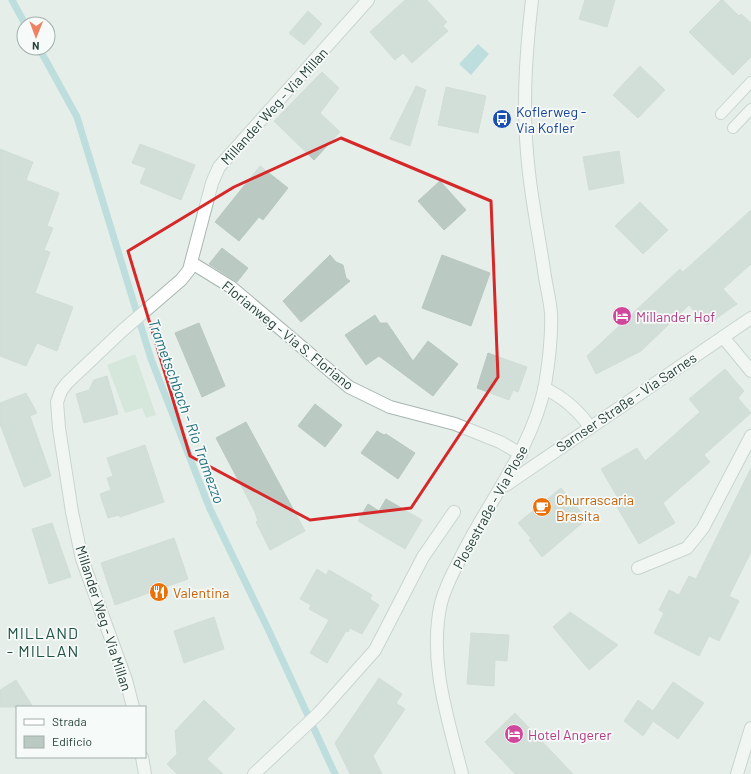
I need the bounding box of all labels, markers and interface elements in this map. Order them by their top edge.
north arrow [16,16,56,56]
text: N [32,40,40,53]
street label: Millander Weg - Via Millan [217,44,331,168]
place label: Koflerweg - Via Kofler [516,103,586,136]
bus stop icon: Koflerweg - Via Kofler [491,108,513,130]
street label: Florianweg - Via S. Floriano [219,277,357,393]
hotel icon: Millander Hof [611,305,633,327]
place label: Millander Hof [636,308,715,325]
water label: Trametschbach - Rio Tramezzo [145,316,229,506]
street label: Sarnser Straße - Via Sarnes [553,349,700,455]
street label: Plosestraße - Via Plose [449,442,531,572]
place label: Churrascaria Brasita [556,491,634,524]
cafe icon: Churrascaria Brasita [531,496,553,518]
street label: Millander Weg - Via Millan [72,543,136,693]
restaurant icon: Valentina [148,581,170,603]
place label: Valentina [173,584,229,601]
district label: MILLAND - MILLAN [7,623,79,660]
legend [16,706,146,758]
text: Strada [52,714,87,728]
hotel icon: Hotel Angerer [503,723,525,745]
place label: Hotel Angerer [528,726,612,743]
text: Edificio [52,734,92,748]

